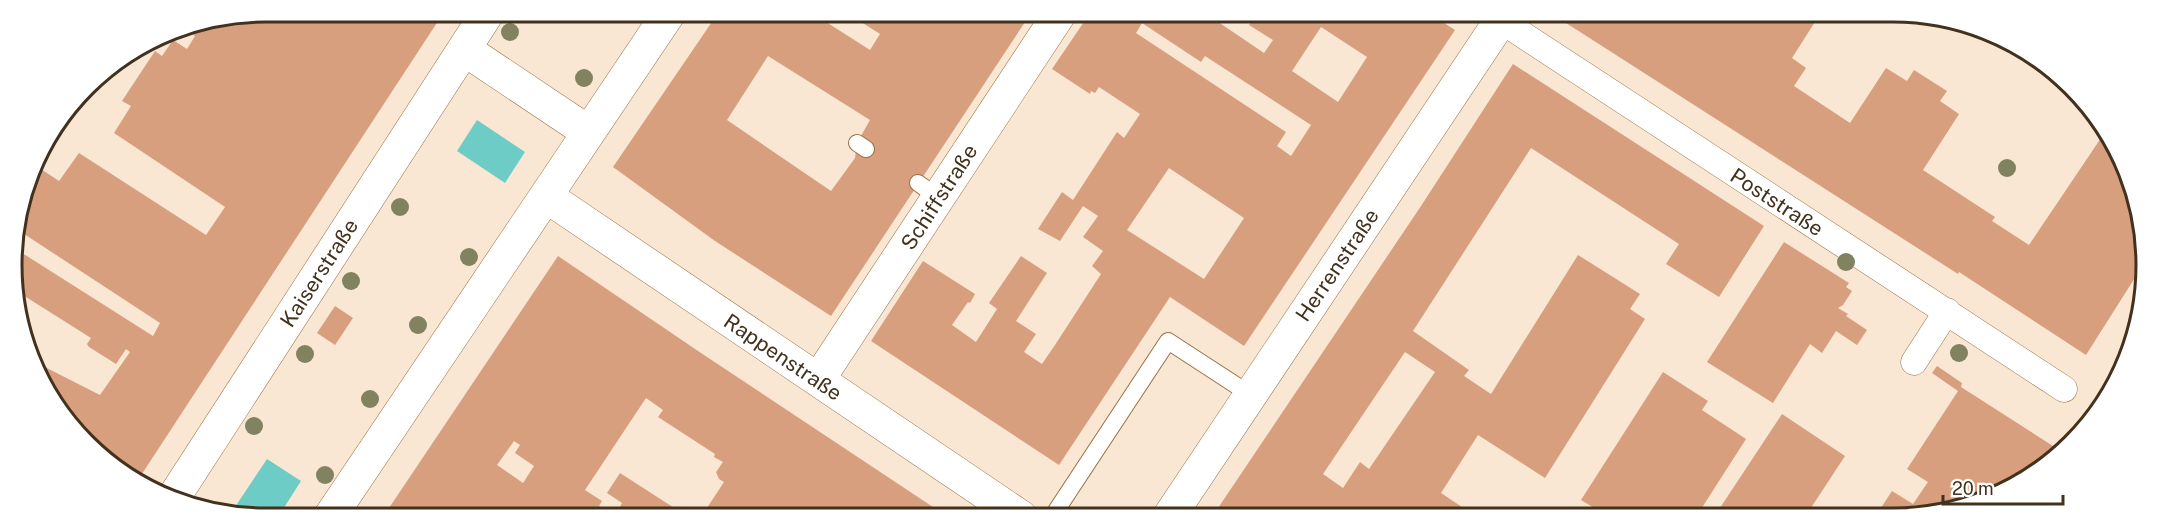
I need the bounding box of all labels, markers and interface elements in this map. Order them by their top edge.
street label: Schiffstraße [896,139,982,255]
street label: Poststraße [1726,163,1828,241]
street label: Herrenstraße [1290,204,1384,326]
street label: Kaiserstraße [275,214,363,332]
street label: Rappenstraße [719,308,847,406]
scale bar [1943,468,2063,506]
text: 20 m [1952,478,1994,499]

